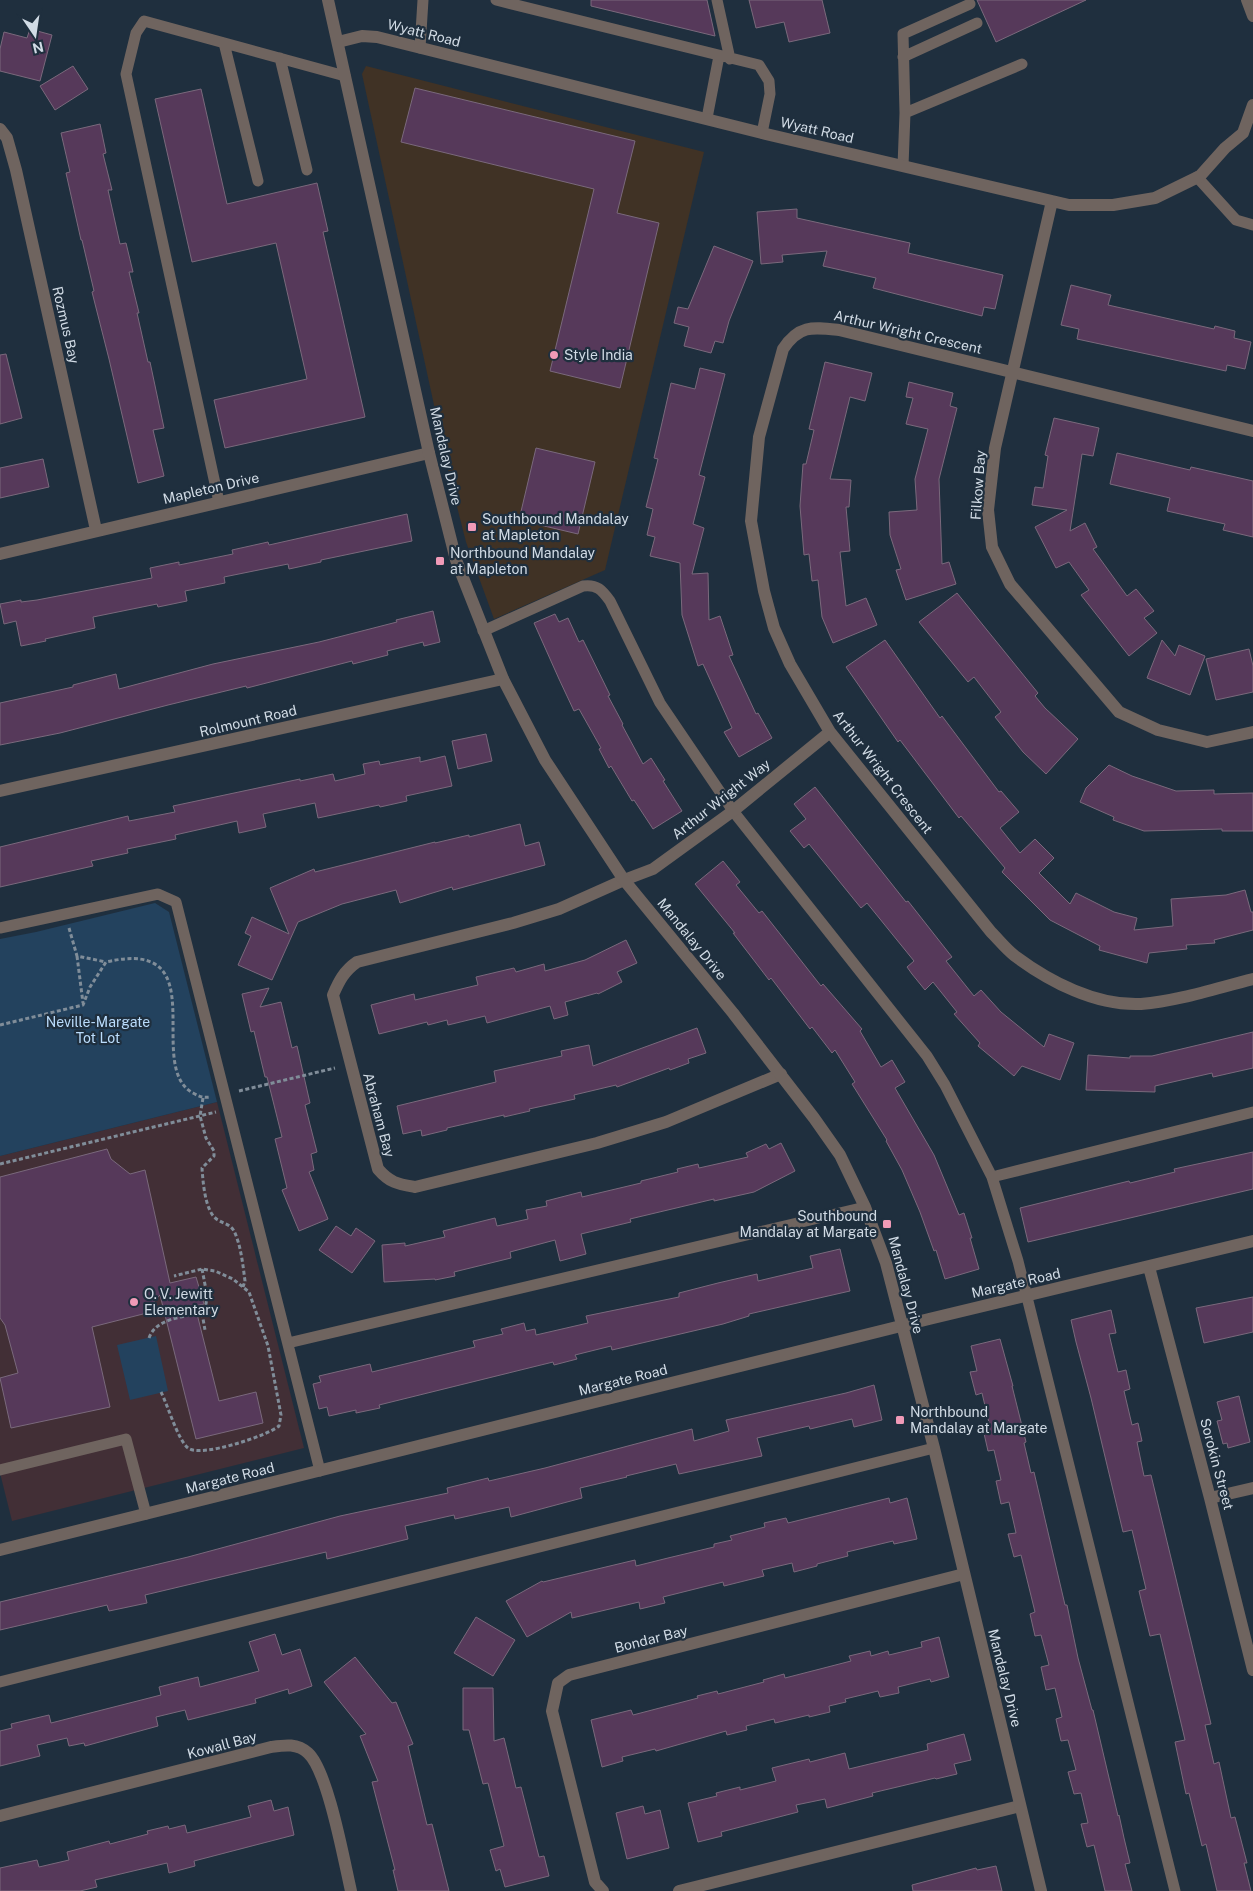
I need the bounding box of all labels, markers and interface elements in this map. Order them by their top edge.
north arrow [10,10,60,60]
street label: Wyatt Road [386,16,462,50]
text: N [31,39,45,57]
street label: Wyatt Road [779,114,855,146]
street label: Rozmus Bay [49,285,83,366]
street label: Arthur Wright Crescent [832,307,984,357]
place label: Style India [564,347,633,363]
marker: Style India [548,349,560,361]
street label: Mandalay Drive [427,405,465,507]
street label: Filkow Bay [968,449,988,521]
street label: Mapleton Drive [161,469,261,507]
place label: Southbound Mandalay at Mapleton [482,511,629,543]
marker: Southbound Mandalay at Mapleton [466,521,478,533]
place label: Northbound Mandalay at Mapleton [450,545,595,577]
marker: Northbound Mandalay at Mapleton [434,555,446,567]
street label: Rolmount Road [198,702,298,740]
street label: Arthur Wright Crescent [830,707,936,837]
street label: Arthur Wright Way [669,755,774,842]
street label: Mandalay Drive [654,895,730,983]
park label: Neville-Margate Tot Lot [46,1014,150,1046]
street label: Abraham Bay [360,1071,398,1160]
place label: Southbound Mandalay at Margate [739,1208,877,1240]
marker: Southbound Mandalay at Margate [881,1218,893,1230]
street label: Mandalay Drive [885,1234,927,1336]
street label: Margate Road [970,1265,1062,1301]
place label: O. V. Jewitt Elementary [144,1286,219,1318]
marker: O. V. Jewitt Elementary [128,1296,140,1308]
street label: Margate Road [577,1361,669,1399]
place label: Northbound Mandalay at Margate [910,1404,1048,1436]
marker: Northbound Mandalay at Margate [894,1414,906,1426]
street label: Sorokin Street [1197,1416,1237,1512]
street label: Margate Road [184,1459,276,1497]
street label: Bondar Bay [613,1622,690,1656]
street label: Mandalay Drive [985,1627,1025,1729]
street label: Kowall Bay [185,1728,259,1762]

